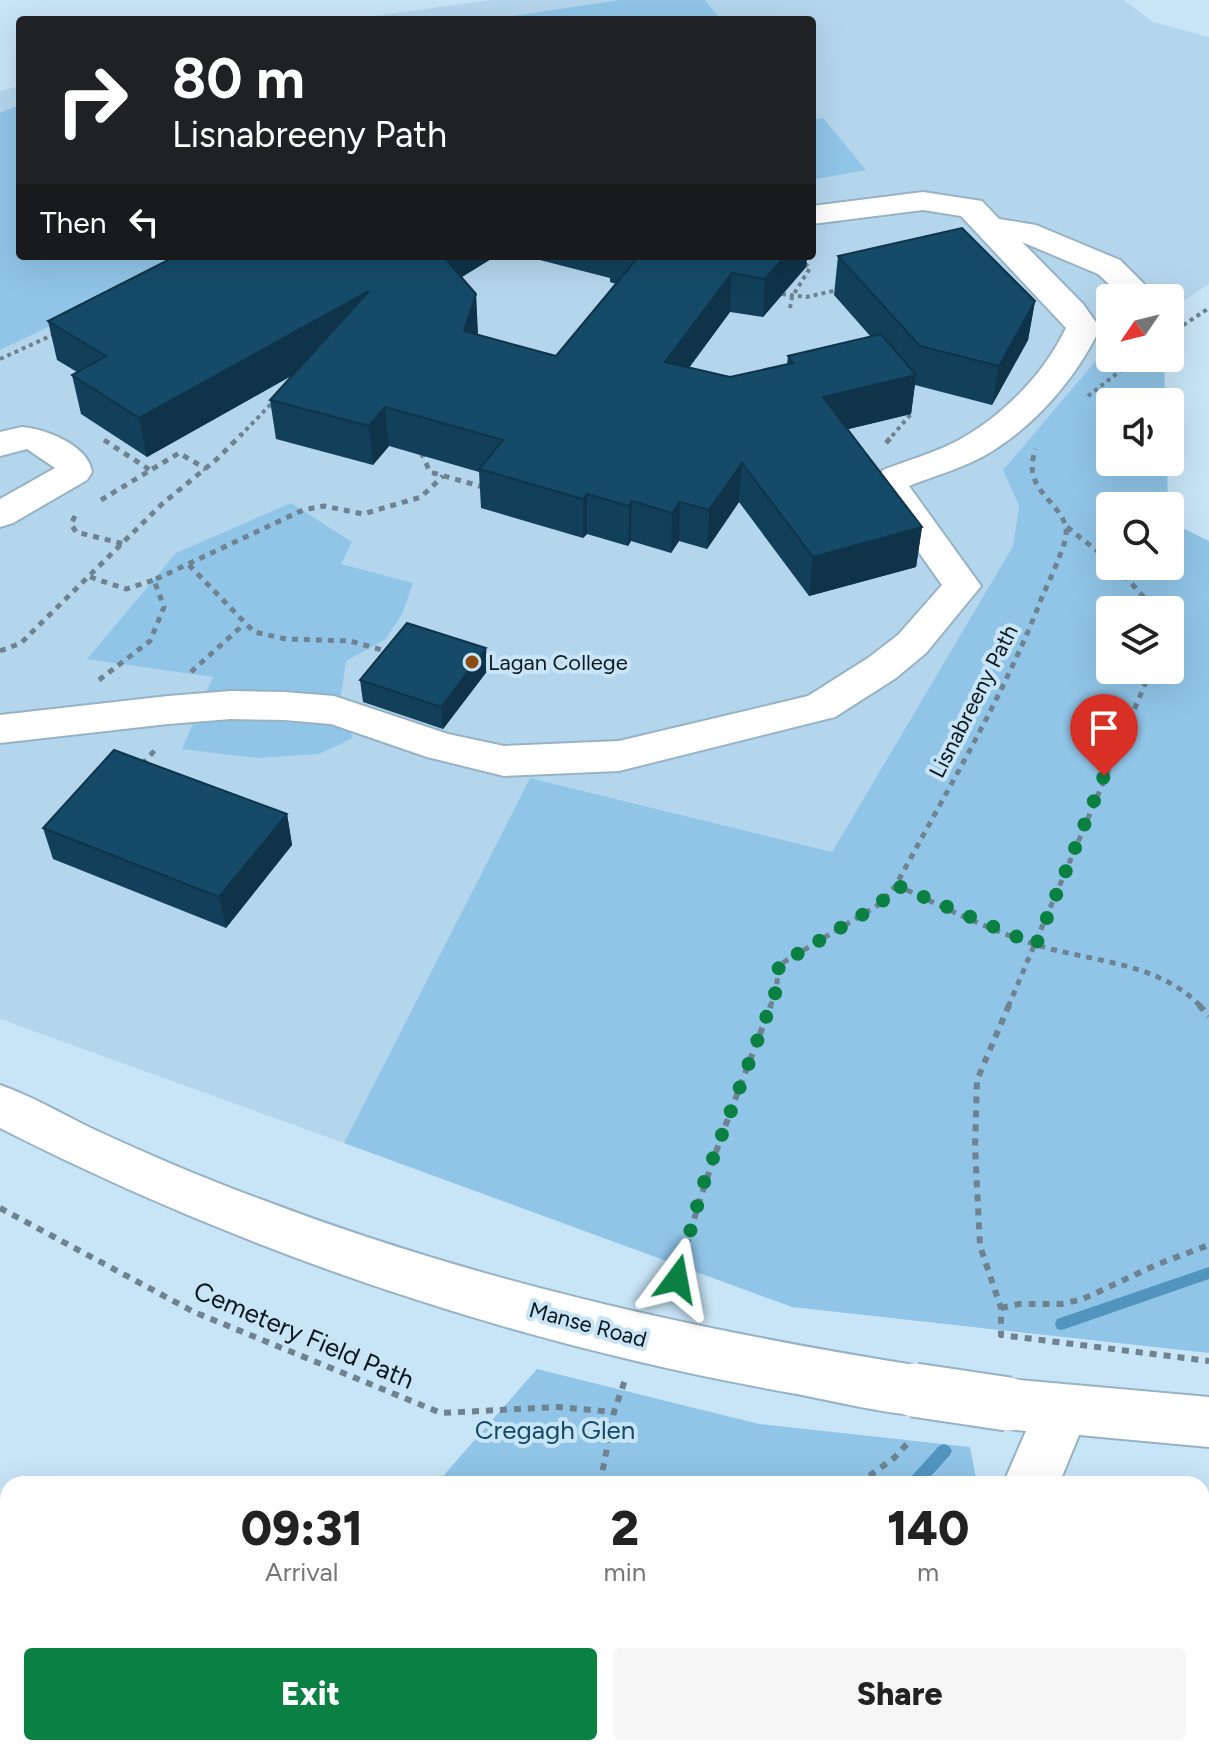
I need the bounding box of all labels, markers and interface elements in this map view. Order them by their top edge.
text: 80 m [172,45,305,112]
icon: right [40,48,144,152]
text: Lisnabreeny Path [172,113,447,156]
icon: left [122,200,166,244]
text: Then [40,204,106,241]
north arrow [1096,284,1184,372]
map controls [1096,284,1184,684]
button: sound [1096,388,1184,476]
button: search [1096,492,1184,580]
button: layers [1096,596,1184,684]
street label: Lisnabreeny Path [923,620,1024,782]
place label: Lagan College [488,649,628,676]
marker: Lagan College [463,653,481,671]
pin [1070,694,1138,776]
icon: arrive [1082,706,1126,750]
position arrow [635,1237,719,1321]
street label: Cemetery Field Path [189,1274,419,1396]
street label: Manse Road [526,1296,650,1353]
park label: Cregagh Glen [475,1414,635,1446]
text: 09:31 [241,1499,363,1557]
text: 2 [611,1499,639,1557]
text: 140 [887,1499,969,1557]
text: Arrival [265,1556,339,1588]
text: min [604,1556,646,1588]
text: m [917,1556,939,1588]
button: Exit [24,1648,597,1740]
button: Share [613,1648,1186,1740]

